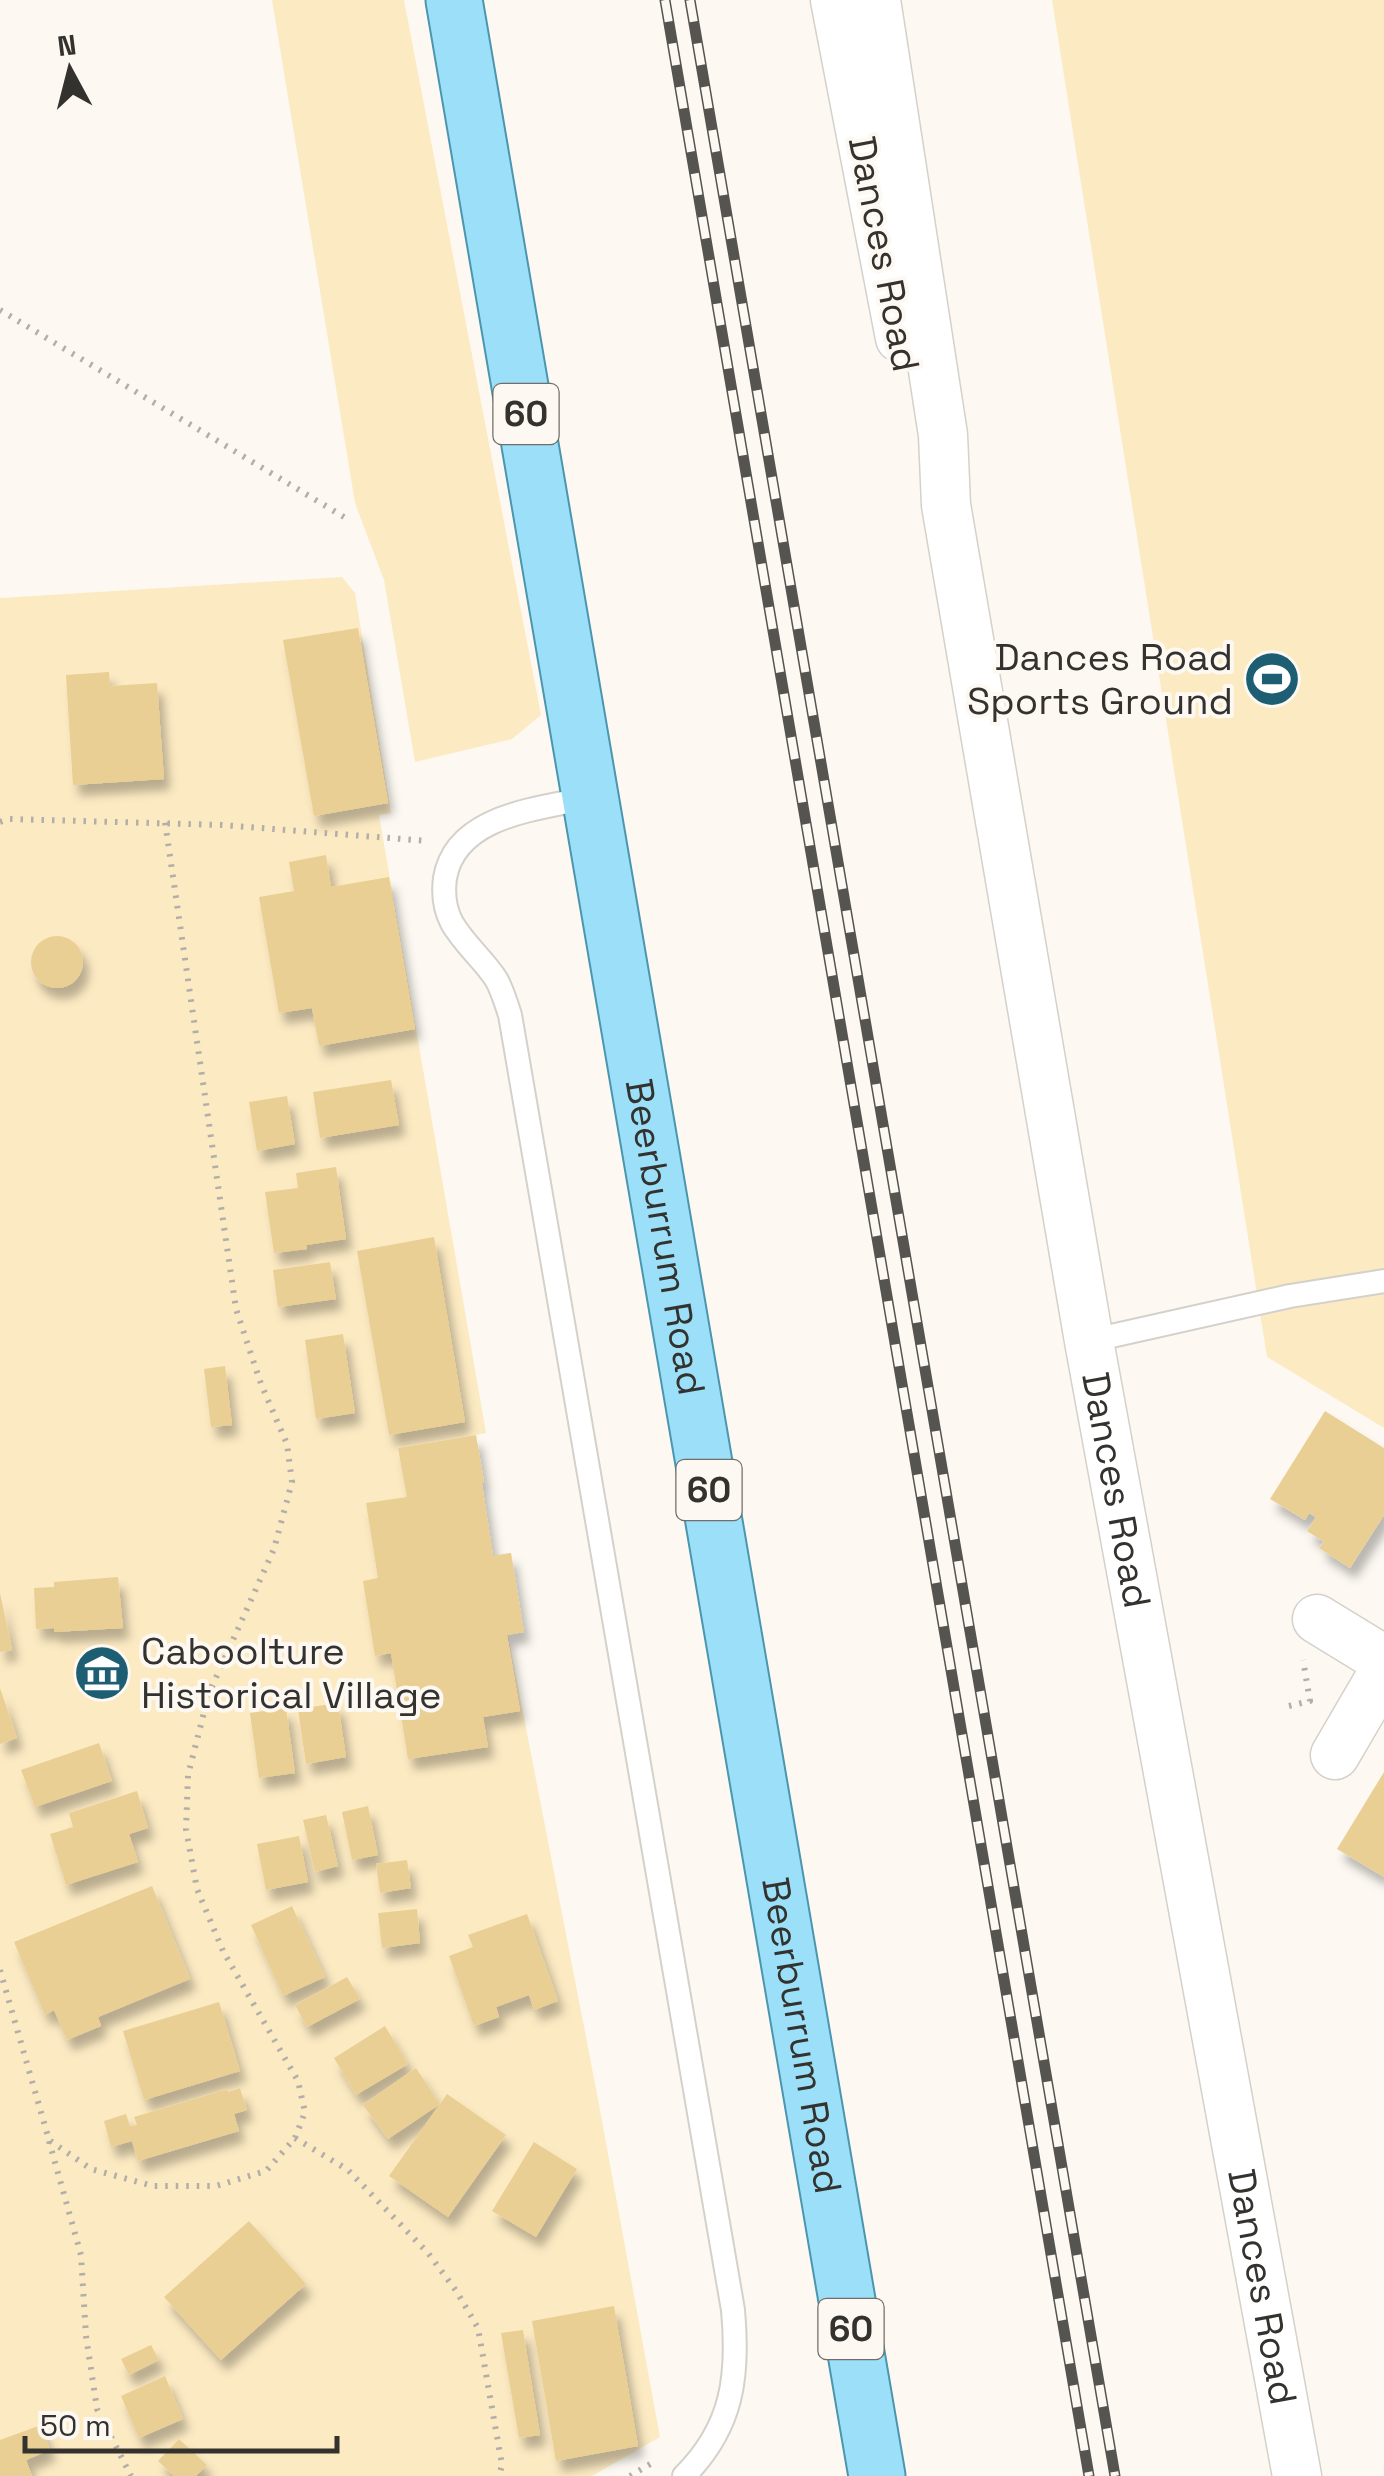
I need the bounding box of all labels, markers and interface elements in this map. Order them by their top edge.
north arrow [20,20,120,120]
text: N [55,26,78,64]
street label: Dances Road [838,132,930,376]
road number: 60 [494,384,558,444]
place label: Dances Road Sports Ground [967,633,1233,725]
sports icon: Dances Road Sports Ground [1242,649,1302,709]
street label: Beerburrum Road [615,1075,716,1399]
street label: Dances Road [1071,1368,1161,1612]
road number: 60 [676,1460,742,1520]
place label: Caboolture Historical Village [141,1627,442,1719]
museum icon: Caboolture Historical Village [72,1643,132,1703]
street label: Beerburrum Road [751,1874,852,2197]
street label: Dances Road [1217,2165,1307,2409]
road number: 60 [818,2299,884,2359]
scale bar [25,2391,338,2453]
text: 50 m [40,2406,111,2445]

